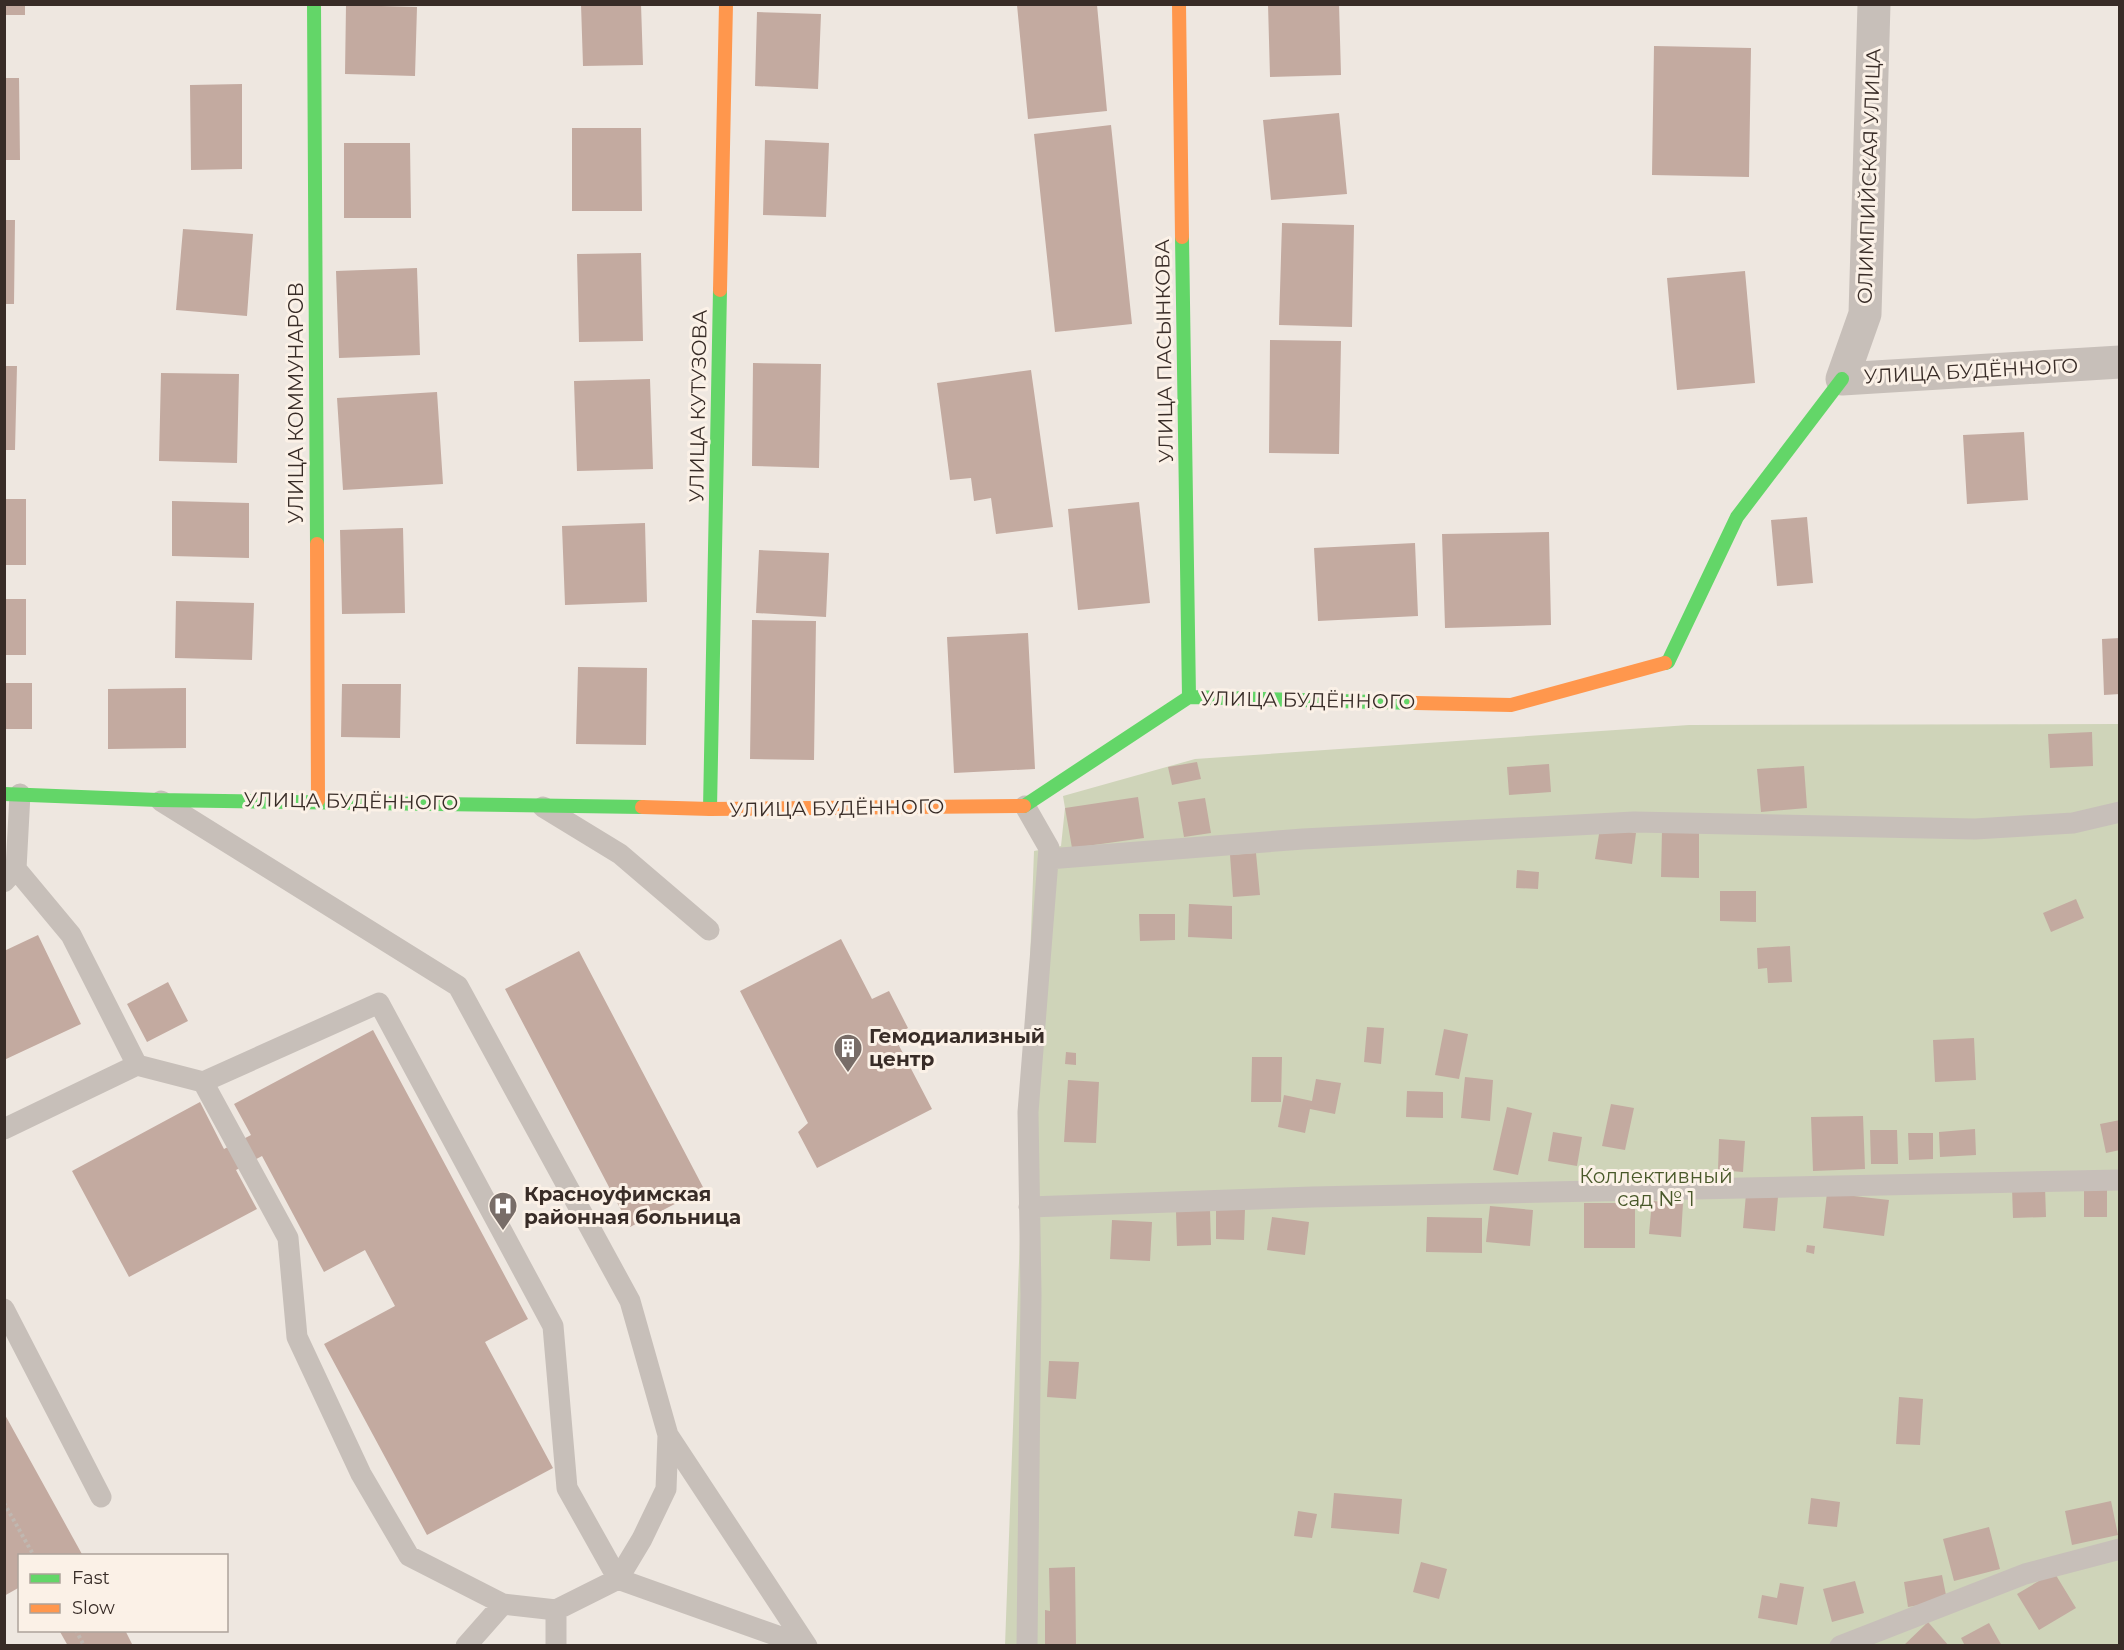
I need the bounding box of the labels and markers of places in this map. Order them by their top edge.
place label: Гемодиализный центр [869,1024,1045,1071]
building icon: Гемодиализный центр [832,1032,864,1074]
place label: Красноуфимская районная больница [524,1182,741,1229]
hospital icon: Красноуфимская районная больница [487,1190,519,1232]

